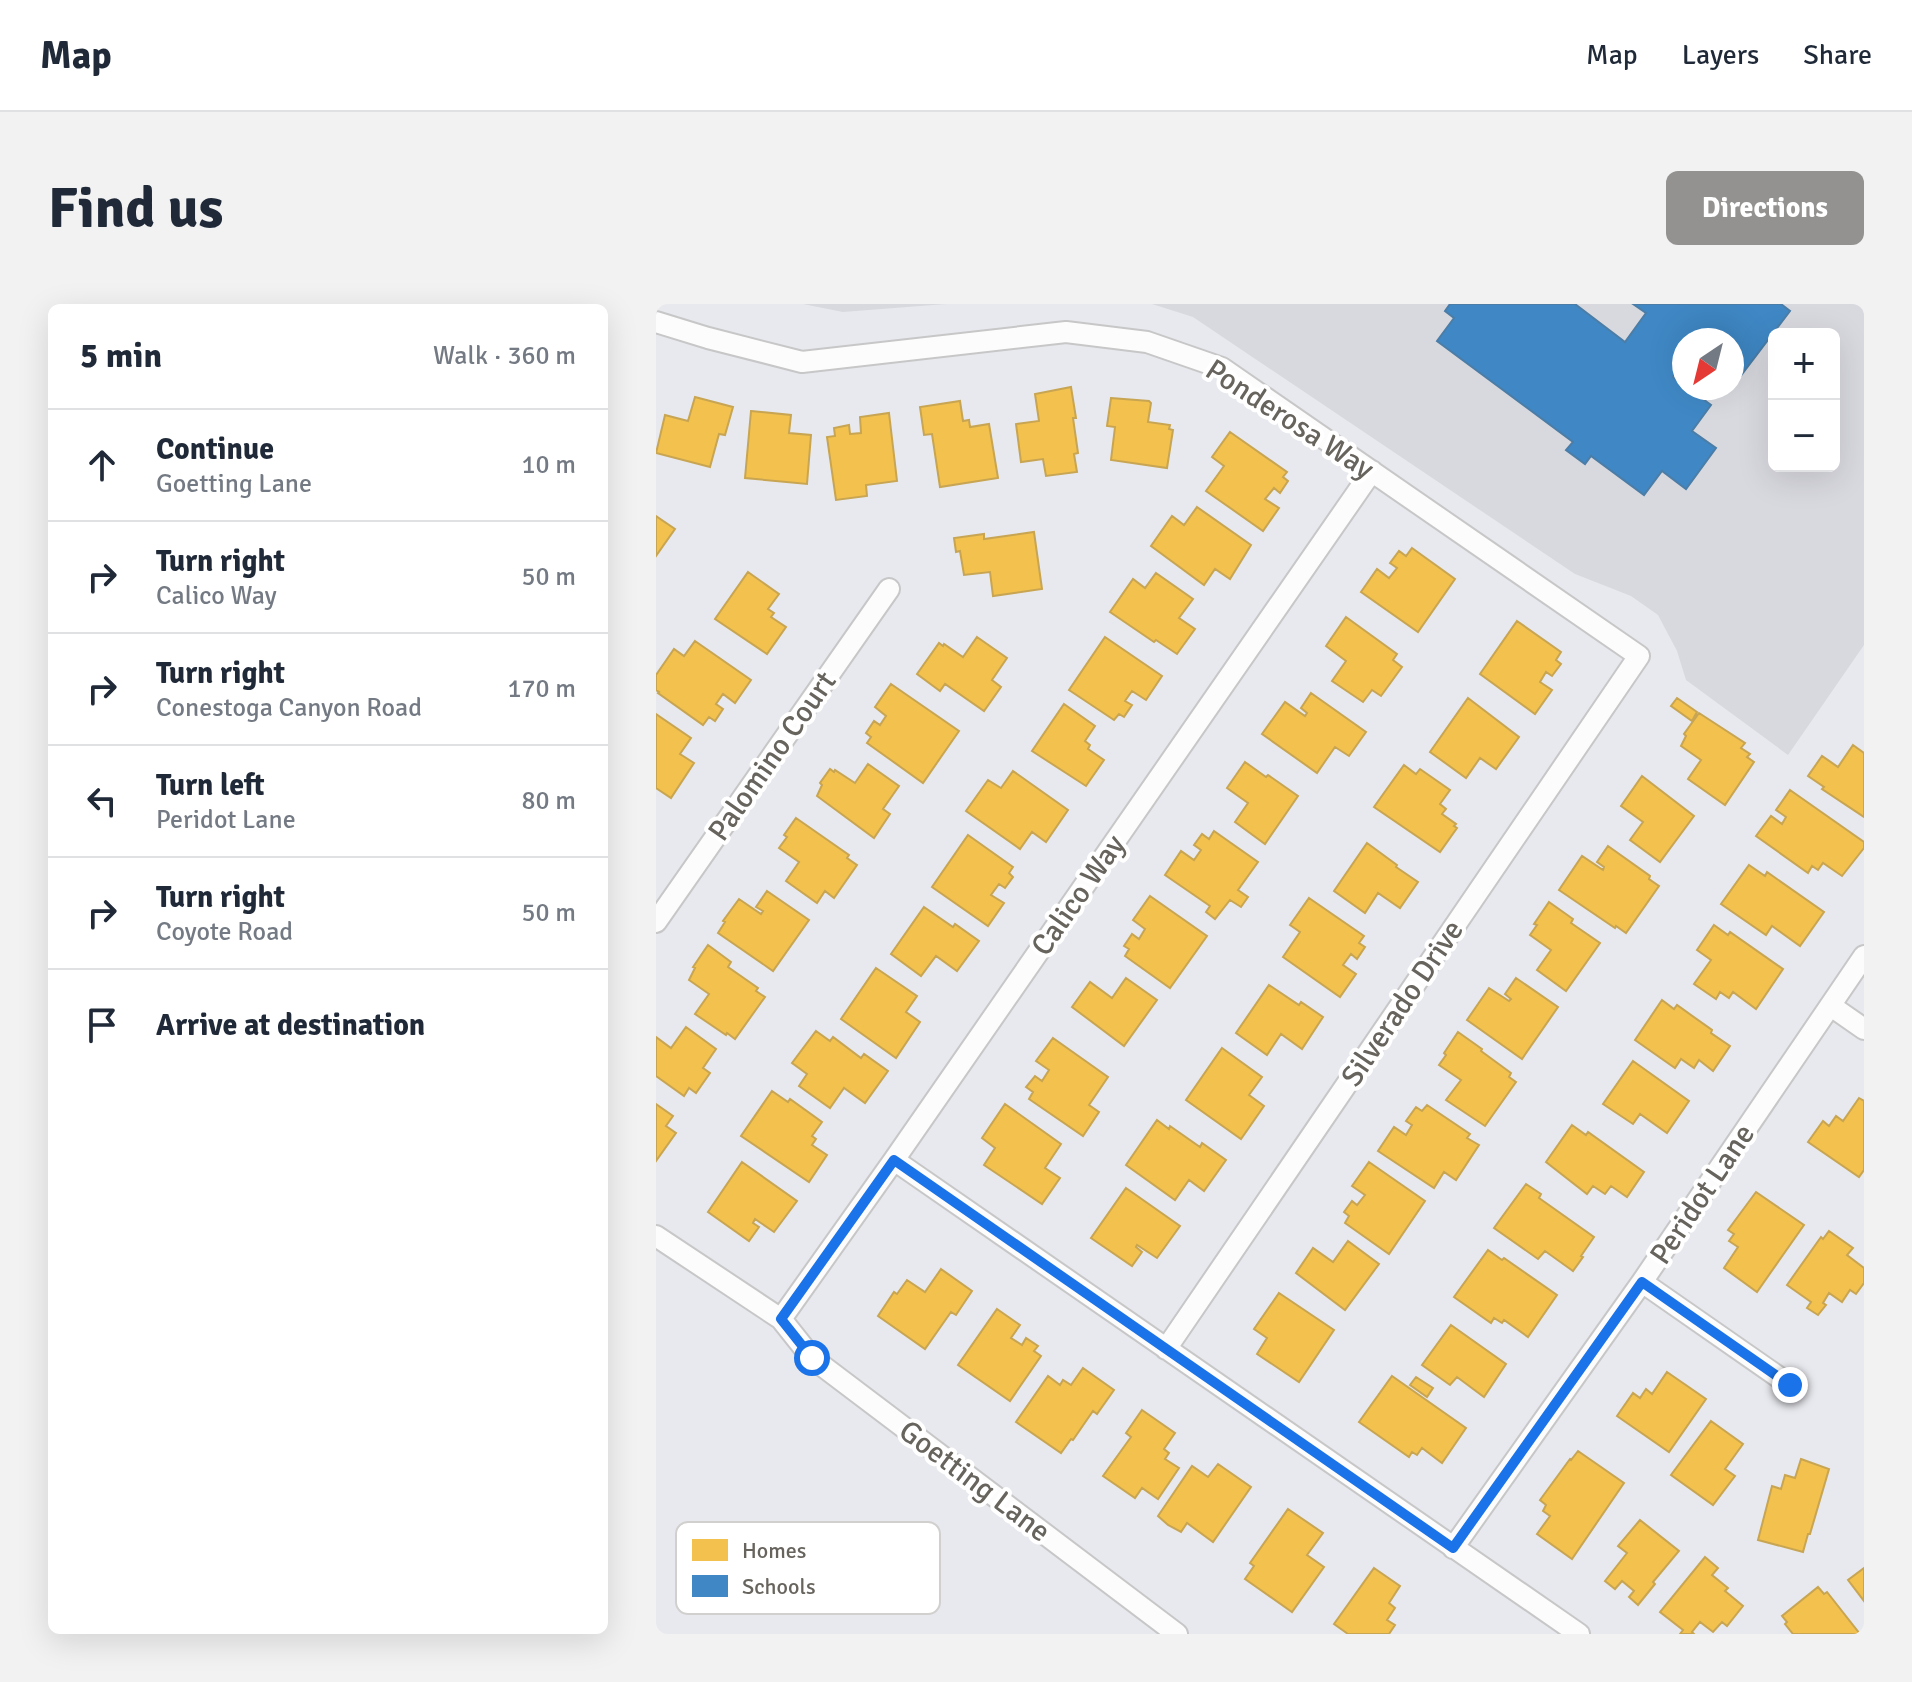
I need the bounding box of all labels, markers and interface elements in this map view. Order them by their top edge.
text: Map [40,32,112,79]
text: Map [1586,38,1638,72]
text: Layers [1682,38,1759,72]
text: Share [1803,38,1872,72]
button: Directions [1666,171,1864,245]
text: Find us [48,174,223,243]
north arrow [1672,328,1744,400]
map controls [1768,328,1840,472]
button: + [1768,328,1840,400]
text: 5 min [80,335,162,377]
text: Walk · 360 m [433,340,576,372]
street label: Ponderosa Way [1199,351,1381,488]
button: − [1768,400,1840,472]
text: Continue [156,431,274,468]
icon: ahead [80,443,124,487]
text: 10 m [521,449,576,481]
text: Goetting Lane [156,468,312,500]
text: Turn right [156,543,285,580]
icon: right [80,555,124,599]
text: 50 m [521,561,576,593]
text: Calico Way [156,580,277,612]
text: Turn right [156,655,285,692]
street label: Palomino Court [700,664,844,848]
icon: right [80,667,124,711]
text: 170 m [507,673,576,705]
text: Conestoga Canyon Road [156,692,422,724]
text: Turn left [156,767,265,804]
icon: left [80,779,124,823]
text: 80 m [521,785,576,817]
text: Peridot Lane [156,804,296,836]
street label: Calico Way [1023,828,1134,963]
text: Turn right [156,879,285,916]
icon: right [80,891,124,935]
text: 50 m [521,897,576,929]
street label: Silverado Drive [1333,913,1472,1093]
text: Coyote Road [156,916,293,948]
icon: arrive [80,1003,124,1047]
text: Arrive at destination [156,1007,425,1044]
street label: Peridot Lane [1642,1117,1763,1271]
route start [794,1340,830,1376]
route end [1772,1367,1808,1403]
street label: Goetting Lane [892,1412,1058,1550]
legend [676,1522,940,1614]
text: Homes [742,1537,806,1564]
text: Schools [742,1573,816,1600]

